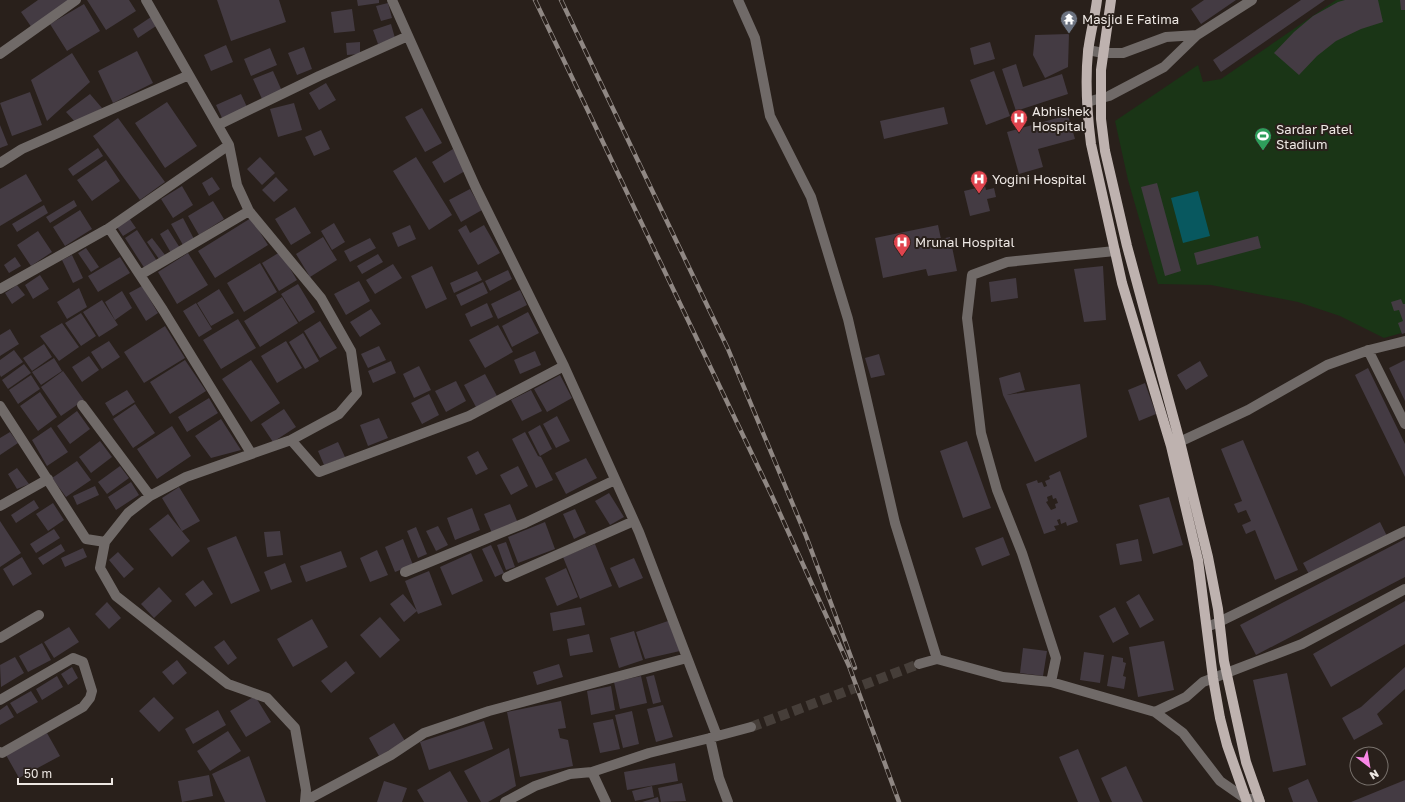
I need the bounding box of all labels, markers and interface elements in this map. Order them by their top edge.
temple icon: Masjid E Fatima [1059,9,1079,34]
place label: Masjid E Fatima [1082,11,1179,27]
place label: Abhishek Hospital [1032,103,1091,134]
hospital icon: Abhishek Hospital [1009,108,1029,133]
place label: Sardar Patel Stadium [1276,121,1353,152]
sports icon: Sardar Patel Stadium [1253,126,1273,151]
hospital icon: Yogini Hospital [969,169,989,194]
place label: Yogini Hospital [992,171,1086,187]
hospital icon: Mrunal Hospital [892,232,912,257]
place label: Mrunal Hospital [915,234,1015,250]
north arrow [1349,746,1389,786]
scale bar [18,760,112,786]
text: 50 m [24,766,52,781]
text: N [1367,767,1381,783]

